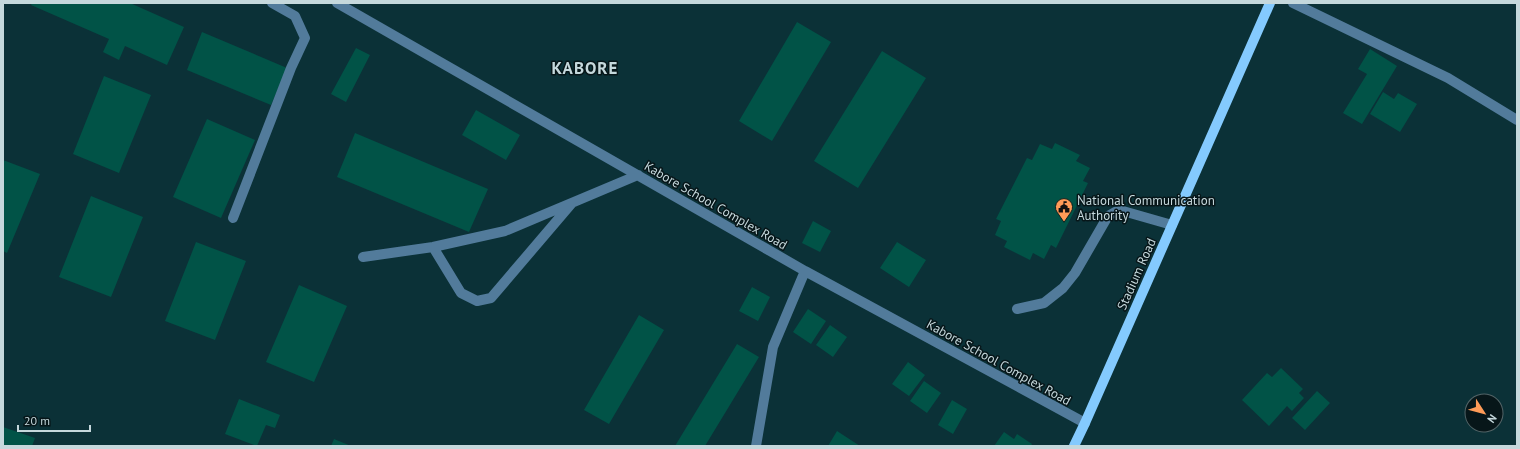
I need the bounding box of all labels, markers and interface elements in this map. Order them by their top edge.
district label: KABORE [552,57,618,79]
street label: Kabore School Complex Road [641,157,790,253]
place label: National Communication Authority [1077,192,1215,224]
public building icon: National Communication Authority [1054,197,1074,222]
street label: Stadium Road [1113,236,1160,313]
street label: Kabore School Complex Road [924,316,1074,409]
north arrow [1464,393,1504,433]
scale bar [18,407,90,433]
text: N [1484,412,1500,426]
text: 20 m [24,413,50,428]

